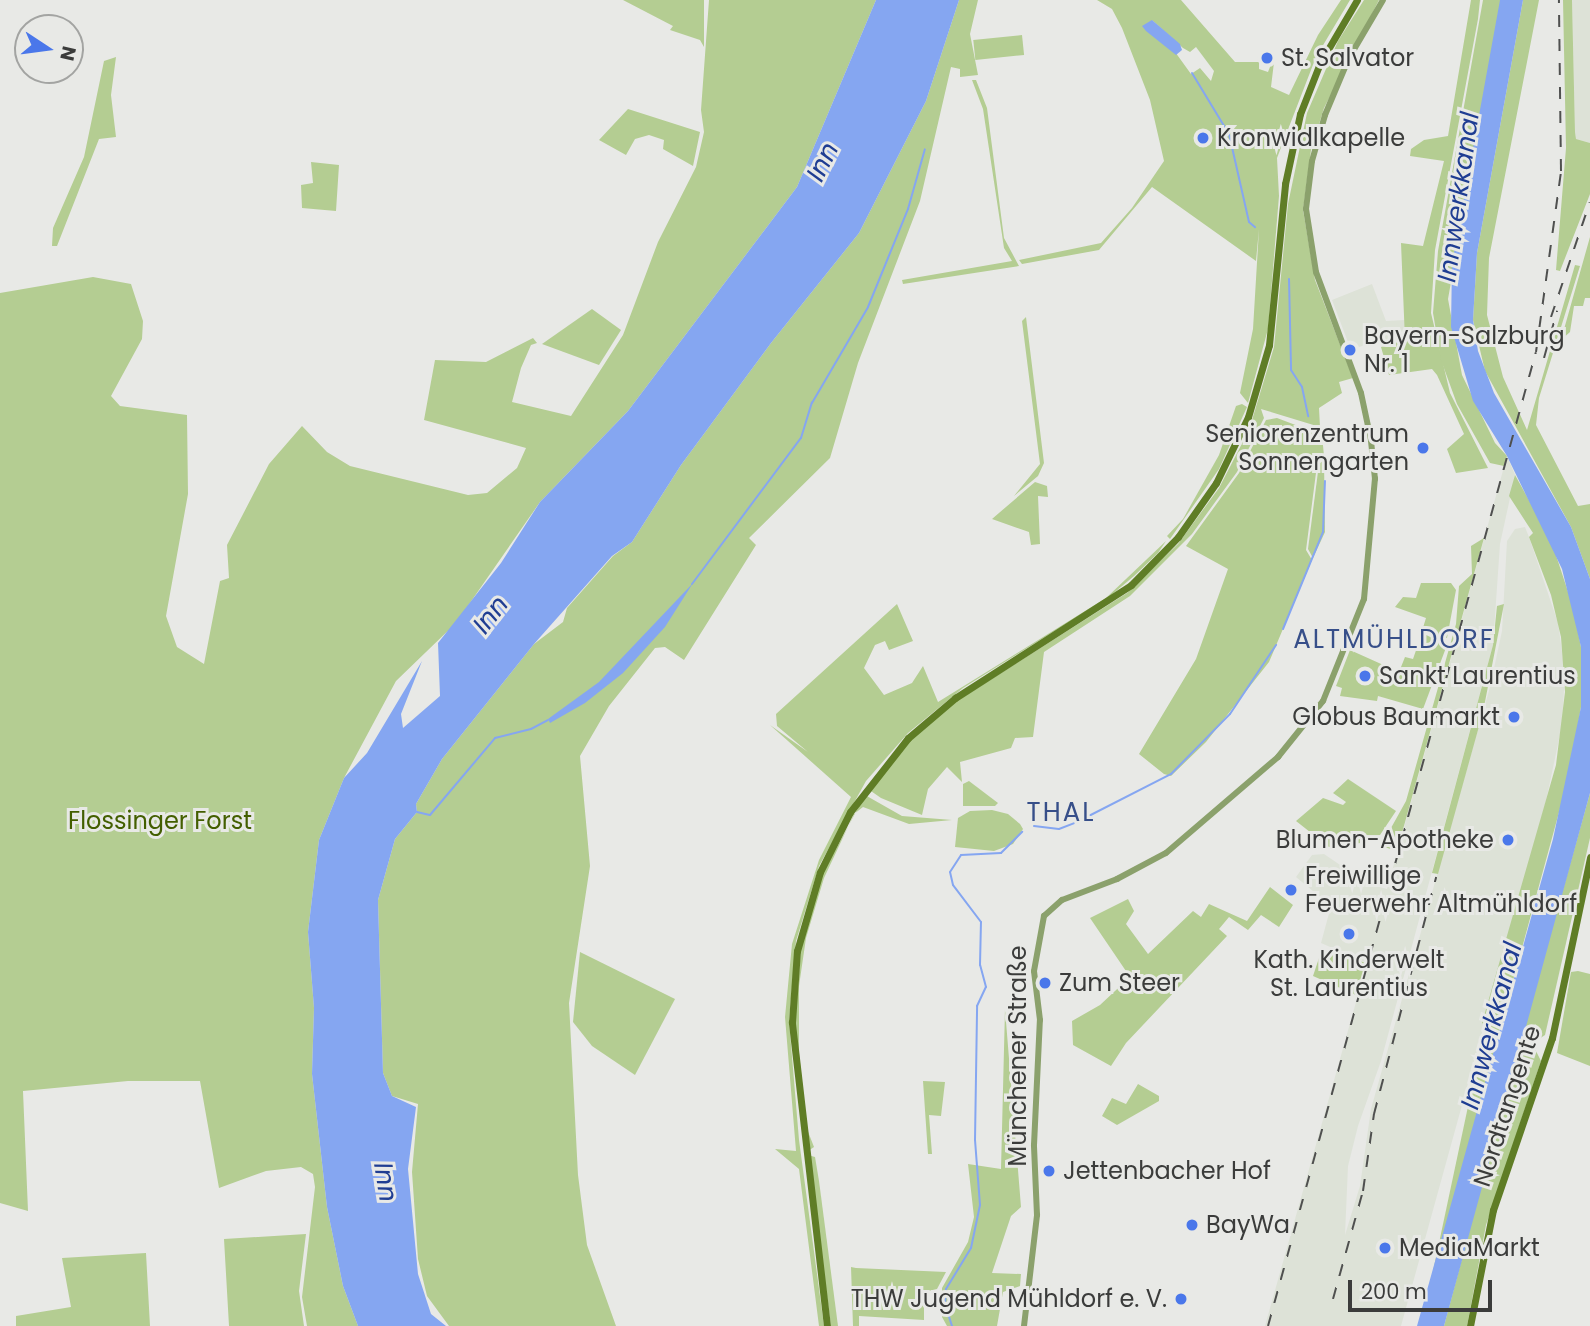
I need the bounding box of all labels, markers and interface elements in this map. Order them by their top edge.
north arrow [14,14,84,84]
text: N [53,43,83,63]
place label: St. Salvator [1281,44,1414,72]
marker: St. Salvator [1259,50,1275,66]
water label: Innwerkkanal [1432,110,1486,284]
place label: Kronwidlkapelle [1217,124,1405,152]
marker: Kronwidlkapelle [1195,130,1211,146]
water label: Inn [800,137,846,187]
place label: Bayern-Salzburg Nr. 1 [1364,322,1565,378]
marker: Bayern-Salzburg Nr. 1 [1342,342,1358,358]
place label: Seniorenzentrum Sonnengarten [1205,420,1409,476]
marker: Seniorenzentrum Sonnengarten [1415,440,1431,456]
water label: Inn [466,590,516,640]
district label: ALTMÜHLDORF [1295,624,1493,656]
place label: Sankt Laurentius [1379,662,1576,690]
marker: Sankt Laurentius [1357,668,1373,684]
place label: Globus Baumarkt [1292,703,1500,731]
marker: Globus Baumarkt [1506,709,1522,725]
district label: THAL [1027,797,1095,829]
park label: Flossinger Forst [68,807,252,835]
place label: Blumen-Apotheke [1276,826,1494,854]
marker: Blumen-Apotheke [1500,832,1516,848]
place label: Freiwillige Feuerwehr Altmühldorf [1305,862,1577,918]
marker: Freiwillige Feuerwehr Altmühldorf [1283,882,1299,898]
marker: Kath. Kinderwelt St. Laurentius [1341,926,1357,942]
water label: Innwerkkanal [1455,939,1529,1113]
street label: Münchener Straße [1004,945,1032,1167]
place label: Kath. Kinderwelt St. Laurentius [1253,946,1445,1002]
place label: Zum Steer [1059,969,1180,997]
marker: Zum Steer [1037,975,1053,991]
street label: Nordtangente [1467,1022,1547,1190]
place label: Jettenbacher Hof [1063,1157,1271,1185]
water label: Inn [366,1160,404,1204]
marker: Jettenbacher Hof [1041,1163,1057,1179]
place label: BayWa [1206,1211,1290,1239]
marker: BayWa [1184,1217,1200,1233]
place label: MediaMarkt [1399,1234,1540,1262]
marker: MediaMarkt [1377,1240,1393,1256]
scale bar [1352,1266,1496,1310]
text: 200 m [1361,1277,1427,1306]
place label: THW Jugend Mühldorf e. V. [851,1285,1167,1313]
marker: THW Jugend Mühldorf e. V. [1173,1291,1189,1307]

